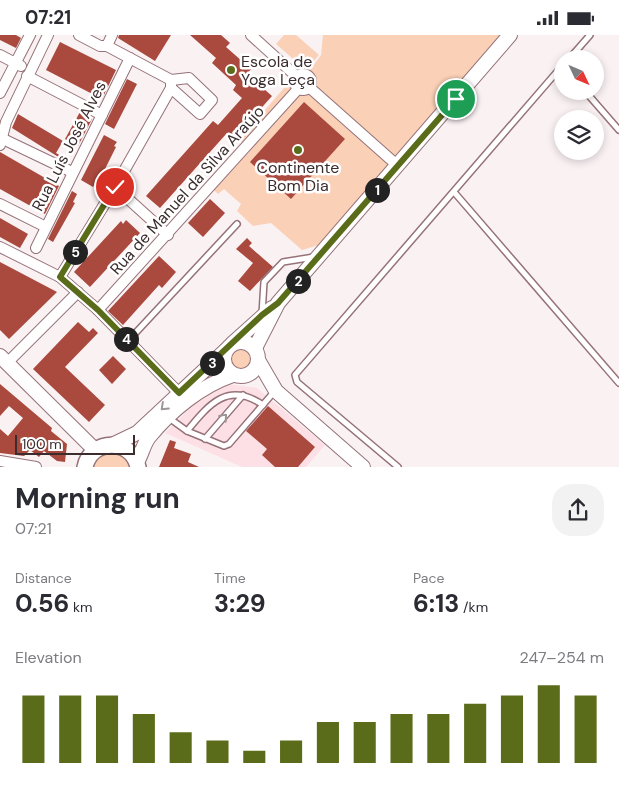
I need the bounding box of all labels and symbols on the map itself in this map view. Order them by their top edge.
north arrow [554,50,604,100]
place label: Escola de Yoga Leça [241,51,315,90]
marker: Escola de Yoga Leça [225,64,237,76]
street label: Rua Luís José Alves [27,77,111,215]
pin [435,78,477,120]
street label: Rua de Manuel da Silva Araújo [105,101,269,279]
marker: Continente Bom Dia [292,144,304,156]
place label: Continente Bom Dia [257,157,339,196]
pin [94,166,136,208]
pin: 1 [364,177,390,203]
pin: 5 [62,239,88,265]
pin: 2 [286,269,310,293]
pin: 4 [114,327,138,351]
pin: 3 [200,351,224,375]
one-way arrow [161,401,170,410]
one-way arrow [218,414,227,423]
scale bar [15,432,135,455]

